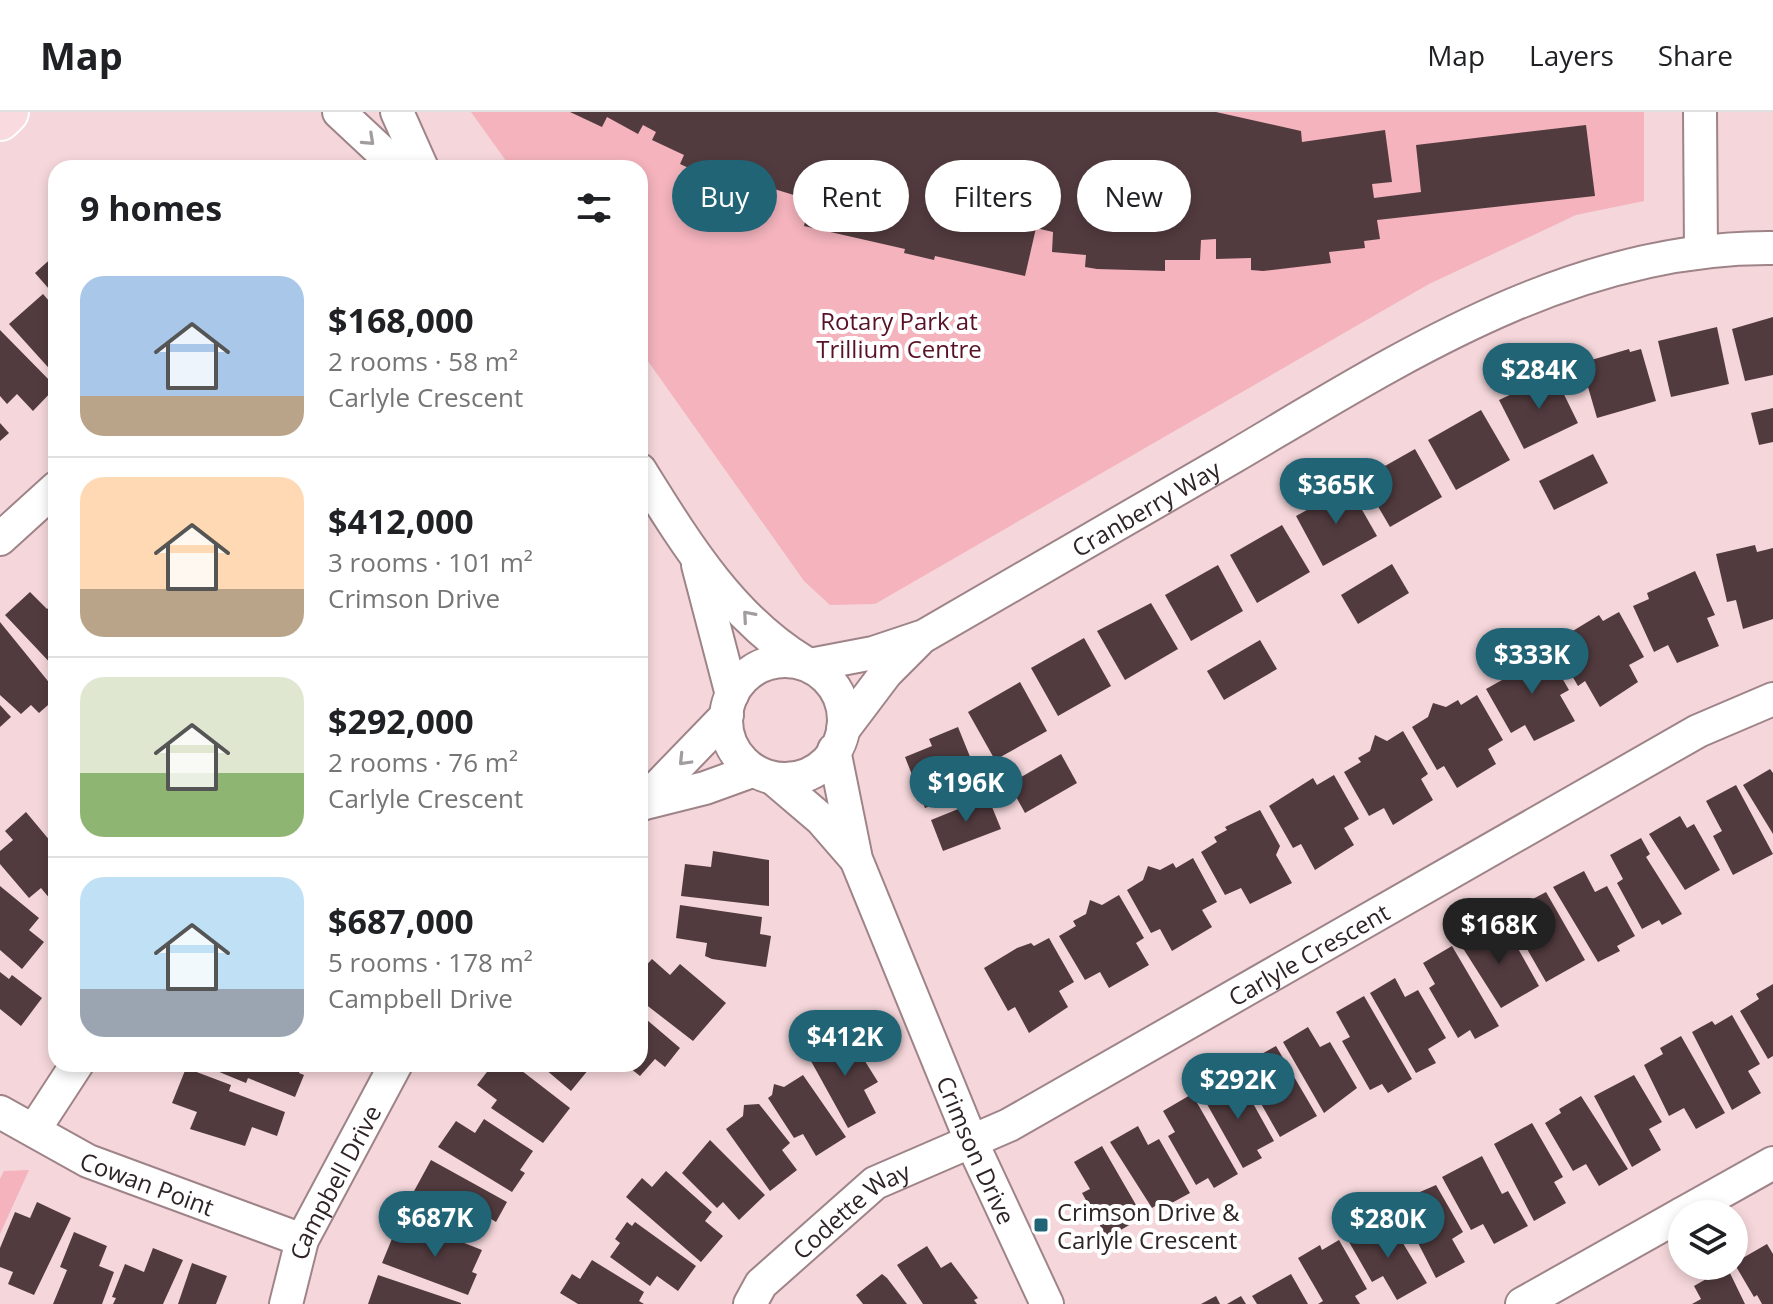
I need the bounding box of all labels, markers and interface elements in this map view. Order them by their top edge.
text: Map [40,29,123,81]
text: Map [1427,36,1485,74]
text: Layers [1529,36,1614,74]
text: Share [1658,36,1733,74]
one-way arrow [360,131,374,145]
chip: Buy [672,160,777,232]
chip: Rent [793,160,909,232]
chip: Filters [925,160,1061,232]
chip: New [1077,160,1191,232]
text: 9 homes [80,185,222,231]
icon: filters [572,186,616,230]
text: $168,000 [328,297,474,343]
park label: Rotary Park at Trillium Centre [816,304,982,365]
icon: home [144,308,240,404]
text: 2 rooms · 58 m² [328,343,518,379]
pin: $284K [1483,343,1595,411]
text: $284K [1501,351,1577,387]
text: Carlyle Crescent [328,379,523,415]
street label: Cranberry Way [1065,451,1227,564]
pin: $365K [1280,458,1392,526]
text: $365K [1298,466,1374,502]
text: $412,000 [328,498,474,544]
icon: home [144,509,240,605]
text: 3 rooms · 101 m² [328,544,533,580]
text: Crimson Drive [328,580,500,616]
one-way arrow [743,611,757,626]
pin: $333K [1476,628,1588,696]
text: $333K [1494,636,1570,672]
text: $292,000 [328,698,474,744]
icon: home [144,709,240,805]
text: 2 rooms · 76 m² [328,744,518,780]
one-way arrow [679,751,693,765]
pin: $196K [910,756,1022,824]
text: $196K [928,764,1004,800]
text: Carlyle Crescent [328,780,523,816]
street label: Carlyle Crescent [1222,895,1395,1013]
text: $687,000 [328,898,474,944]
pin: $168K [1443,898,1555,966]
text: $168K [1461,906,1537,942]
icon: home [144,909,240,1005]
text: 5 rooms · 178 m² [328,944,533,980]
text: Campbell Drive [328,980,513,1016]
pin: $412K [789,1010,901,1078]
text: $412K [807,1018,883,1054]
pin: $292K [1182,1053,1294,1121]
text: $292K [1200,1061,1276,1097]
street label: Crimson Drive [930,1071,1024,1229]
street label: Campbell Drive [281,1099,388,1263]
street label: Cowan Point [76,1143,219,1223]
street label: Codette Way [785,1153,915,1266]
pin: $687K [379,1191,491,1259]
pin: $280K [1332,1192,1444,1260]
place label: Crimson Drive & Carlyle Crescent [1057,1195,1240,1256]
text: $687K [397,1199,473,1235]
text: $280K [1350,1200,1426,1236]
map controls [1668,1200,1748,1280]
button: layers [1668,1200,1748,1280]
marker: Crimson Drive & Carlyle Crescent [1032,1216,1050,1234]

